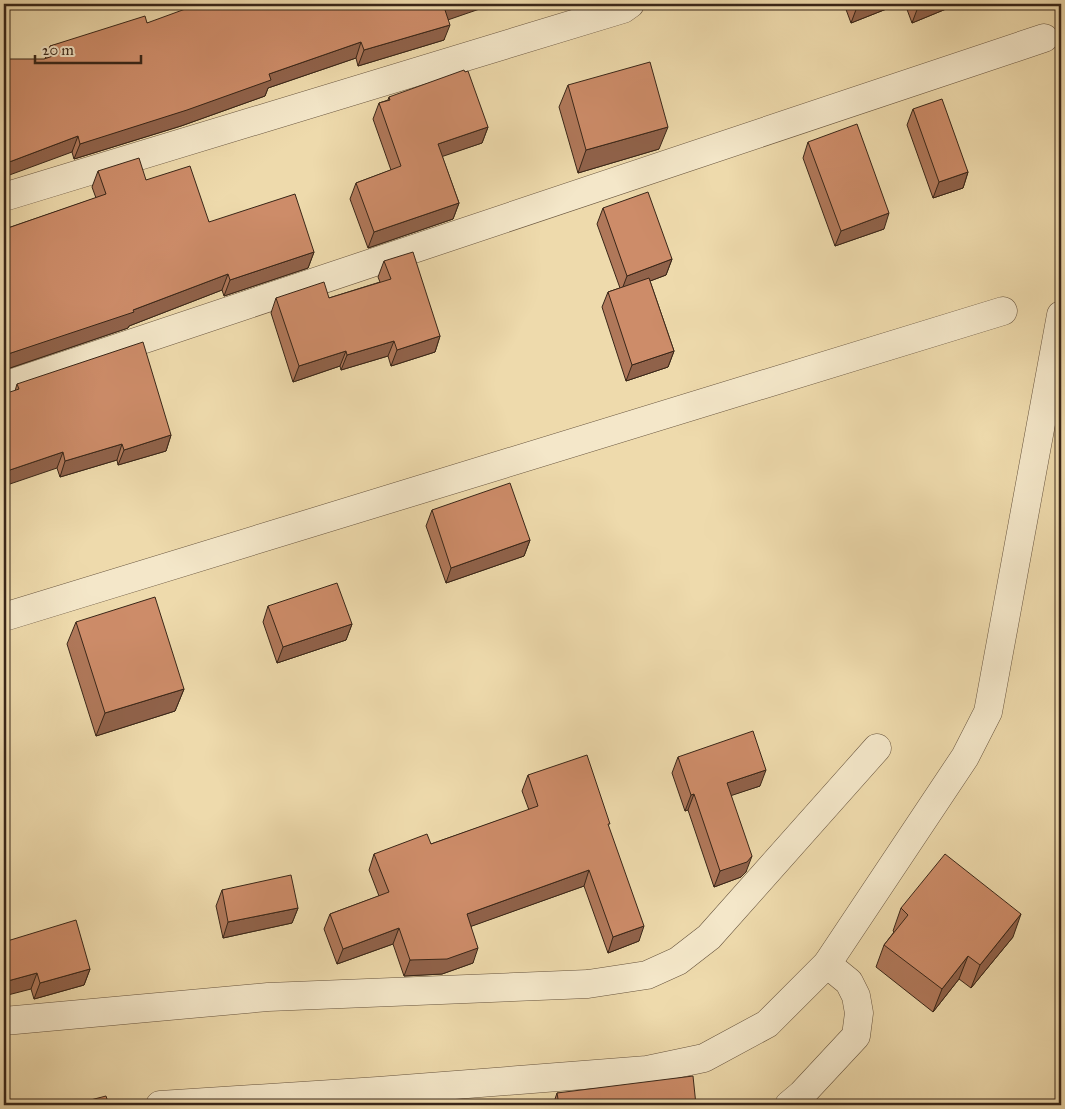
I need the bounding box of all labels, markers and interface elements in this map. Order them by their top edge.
scale bar [35,32,141,64]
text: 20 m [42,41,74,59]

